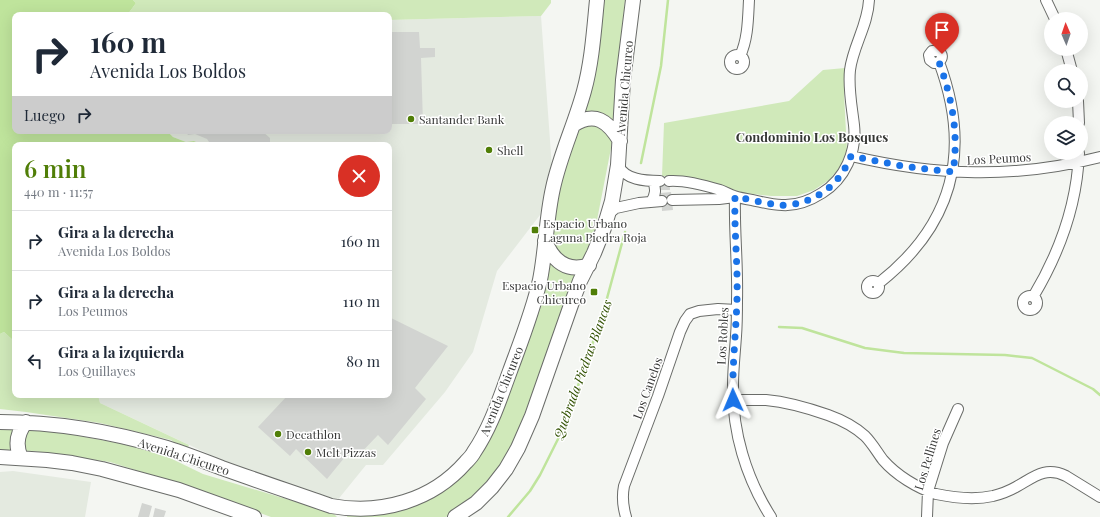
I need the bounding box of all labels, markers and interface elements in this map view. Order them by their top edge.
north arrow [1044,12,1088,56]
map controls [1044,12,1088,160]
pin [925,13,959,54]
icon: arrive [931,19,953,41]
text: 160 m [90,23,166,60]
icon: right [24,28,76,80]
street label: Avenida Chicureo [612,39,636,137]
text: Avenida Los Boldos [90,59,246,83]
button: search [1044,64,1088,108]
icon: right [73,104,95,126]
text: Luego [24,105,65,125]
place label: Santander Bank [419,111,505,127]
marker: Santander Bank [406,114,416,124]
button: layers [1044,116,1088,160]
district label: Condominio Los Bosques [736,128,888,145]
place label: Shell [497,142,524,158]
marker: Shell [484,145,494,155]
street label: Los Peumos [966,148,1032,168]
text: 6 min [24,152,86,184]
button: close [338,155,380,197]
text: 440 m · 11:57 [24,183,93,200]
place label: Espacio Urbano Laguna Piedra Roja [543,215,647,245]
text: Gira a la derecha [58,222,174,242]
marker: Espacio Urbano Laguna Piedra Roja [530,225,540,235]
icon: right [24,230,46,252]
text: 160 m [341,231,380,251]
text: Avenida Los Boldos [58,242,171,259]
place label: Espacio Urbano Chicureo [502,277,586,307]
text: Gira a la derecha [58,282,174,302]
marker: Espacio Urbano Chicureo [589,287,599,297]
icon: right [24,290,46,312]
text: 110 m [343,291,380,311]
water label: Quebrada Piedras Blancas [549,297,615,442]
text: Los Peumos [58,302,128,319]
street label: Los Robles [713,307,731,365]
text: Gira a la izquierda [58,342,184,362]
street label: Avenida Chicureo [475,343,526,439]
icon: left [24,350,46,372]
text: 80 m [346,351,380,371]
street label: Los Canelos [628,355,666,421]
text: Los Quillayes [58,362,135,379]
position arrow [712,379,754,421]
place label: Decathlon [286,426,341,442]
street label: Los Pellines [910,426,944,492]
marker: Decathlon [273,429,283,439]
street label: Avenida Chicureo [135,433,232,478]
place label: Melt Pizzas [316,444,376,460]
marker: Melt Pizzas [303,447,313,457]

